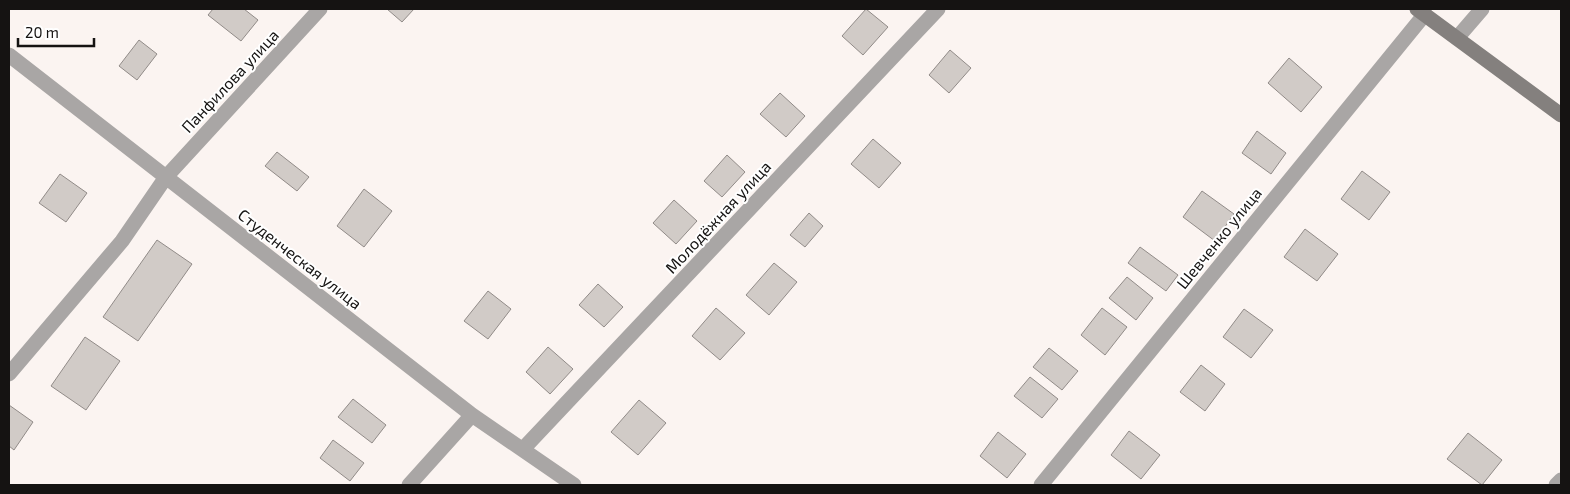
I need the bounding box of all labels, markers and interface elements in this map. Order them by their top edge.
scale bar [18,15,94,47]
text: 20 m [25,23,59,41]
street label: Панфилова улица [177,25,283,137]
street label: Молодёжная улица [661,157,775,277]
street label: Шевченко улица [1172,183,1266,293]
street label: Студенческая улица [234,204,366,314]

